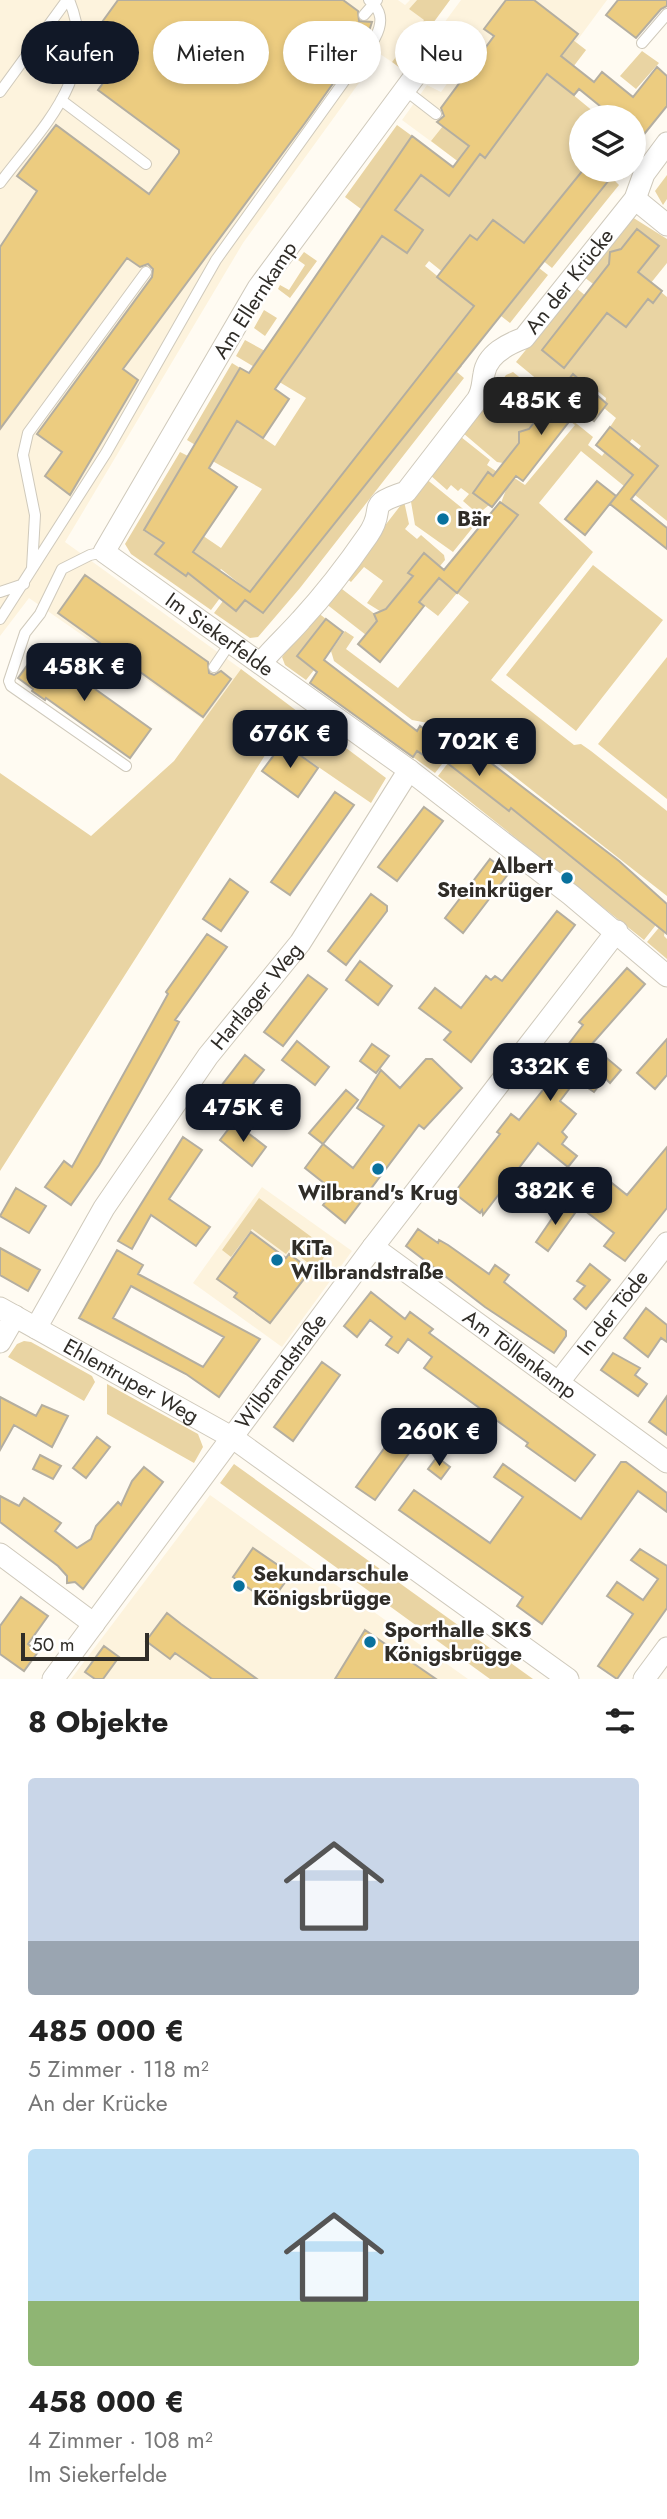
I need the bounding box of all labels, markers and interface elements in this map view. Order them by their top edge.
chip: Kaufen [21,21,139,84]
chip: Mieten [153,21,269,84]
chip: Filter [283,21,381,84]
chip: Neu [395,21,487,84]
map controls [569,105,646,182]
button: layers [569,105,646,182]
street label: An der Krücke [518,222,621,340]
street label: Am Ellernkamp [206,235,304,365]
pin: 485K € [484,378,598,437]
text: 485K € [499,383,583,417]
place label: Bär [457,504,491,534]
marker: Bär [435,511,451,527]
street label: Im Siekerfelde [159,585,280,684]
pin: 458K € [27,644,141,703]
text: 458K € [42,649,126,683]
pin: 676K € [233,710,347,770]
text: 676K € [249,716,331,750]
pin: 702K € [422,718,536,778]
text: 702K € [438,724,520,758]
place label: Albert Steinkrüger [437,851,553,905]
marker: Albert Steinkrüger [559,870,575,886]
street label: Hartlager Weg [204,936,309,1056]
pin: 332K € [493,1044,607,1103]
text: 332K € [509,1049,591,1083]
pin: 475K € [186,1084,300,1144]
text: 475K € [202,1090,284,1124]
marker: Wilbrand's Krug [370,1161,386,1177]
pin: 382K € [498,1168,612,1227]
text: 382K € [514,1173,596,1207]
place label: Wilbrand's Krug [298,1178,458,1208]
place label: KiTa Wilbrandstraße [291,1233,444,1287]
marker: KiTa Wilbrandstraße [269,1252,285,1268]
street label: In der Töde [570,1264,656,1362]
street label: Am Töllenkamp [457,1302,583,1406]
street label: Wilbrandstraße [228,1307,334,1435]
street label: Ehlentruper Weg [58,1331,204,1431]
pin: 260K € [382,1408,496,1468]
text: 260K € [397,1414,481,1448]
place label: Sekundarschule Königsbrügge [253,1559,409,1613]
marker: Sekundarschule Königsbrügge [231,1578,247,1594]
place label: Sporthalle SKS Königsbrügge [384,1615,532,1669]
scale bar [21,1630,149,1662]
text: 50 m [32,1631,75,1658]
marker: Sporthalle SKS Königsbrügge [362,1634,378,1650]
text: 8 Objekte [28,1700,168,1743]
icon: filters [601,1702,639,1740]
icon: home [271,1823,397,1949]
text: 485 000 € [28,2009,184,2052]
text: 5 Zimmer · 118 m² [28,2052,209,2086]
text: An der Krücke [28,2086,167,2120]
icon: home [271,2194,397,2320]
text: 458 000 € [28,2380,184,2423]
text: 4 Zimmer · 108 m² [28,2423,213,2457]
text: Im Siekerfelde [28,2457,167,2491]

